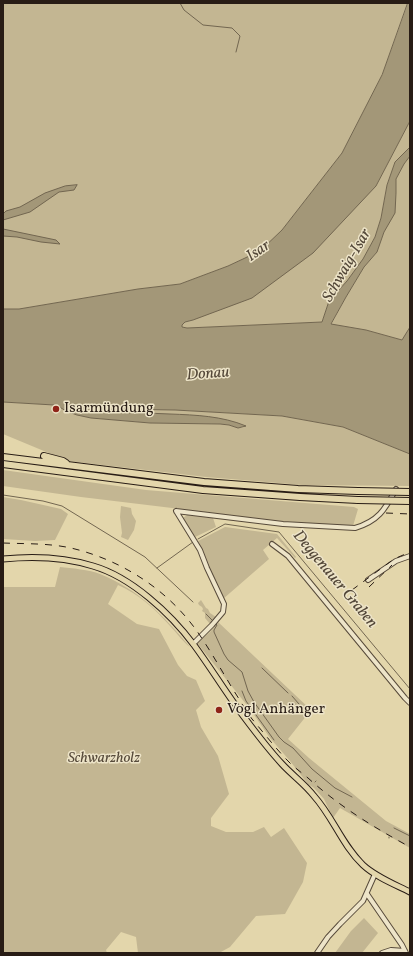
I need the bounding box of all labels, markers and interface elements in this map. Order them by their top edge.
water label: Schwaig-Isar [319,226,377,306]
water label: Isar [243,237,275,267]
water label: Donau [186,364,230,386]
place label: Isarmündung [64,400,154,418]
marker: Isarmündung [51,404,61,414]
water label: Deggenauer Graben [288,527,380,633]
place label: Vogl Anhänger [227,701,325,719]
marker: Vogl Anhänger [214,705,224,715]
park label: Schwarzholz [68,750,140,768]

